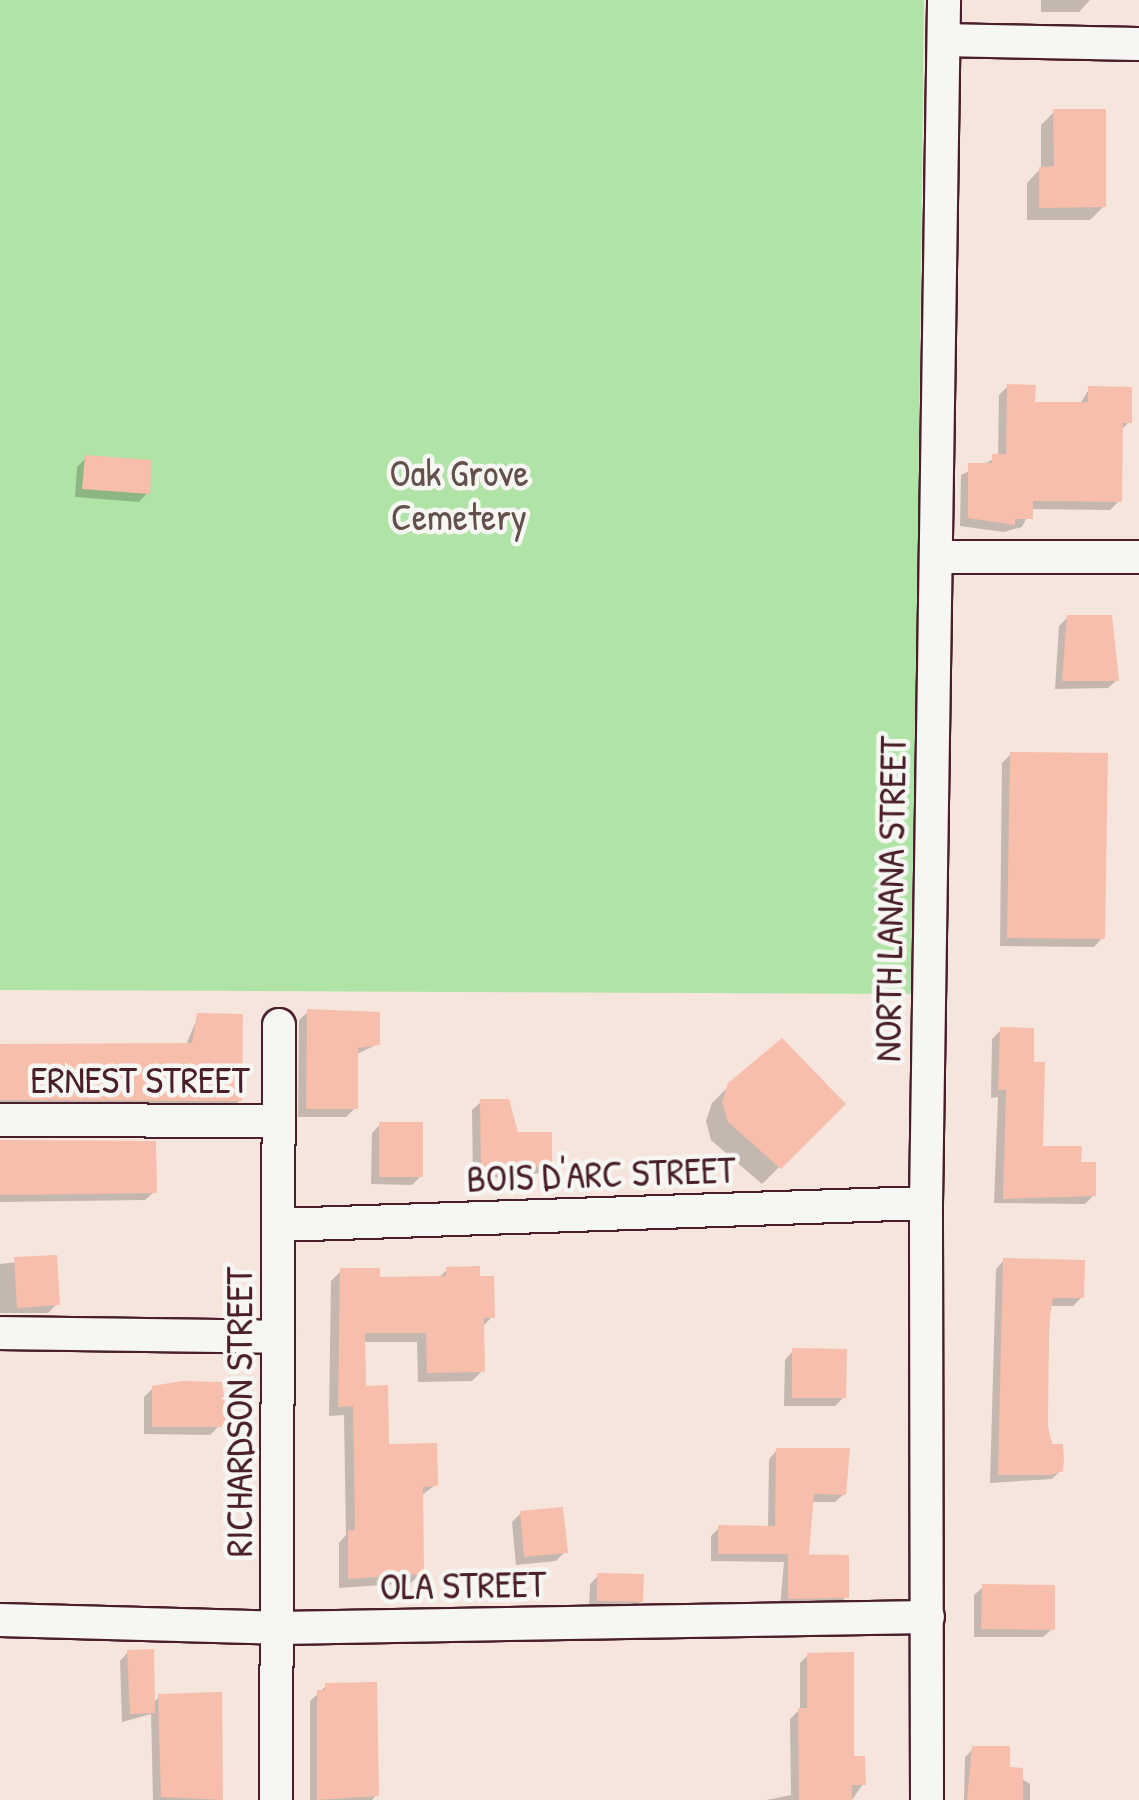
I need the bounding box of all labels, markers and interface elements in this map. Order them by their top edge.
park label: Oak Grove Cemetery [389,450,529,540]
street label: NORTH LANANA STREET [864,736,916,1062]
street label: ERNEST STREET [31,1057,249,1103]
street label: BOIS D'ARC STREET [466,1147,736,1201]
street label: RICHARDSON STREET [216,1267,262,1557]
street label: OLA STREET [379,1561,547,1609]

